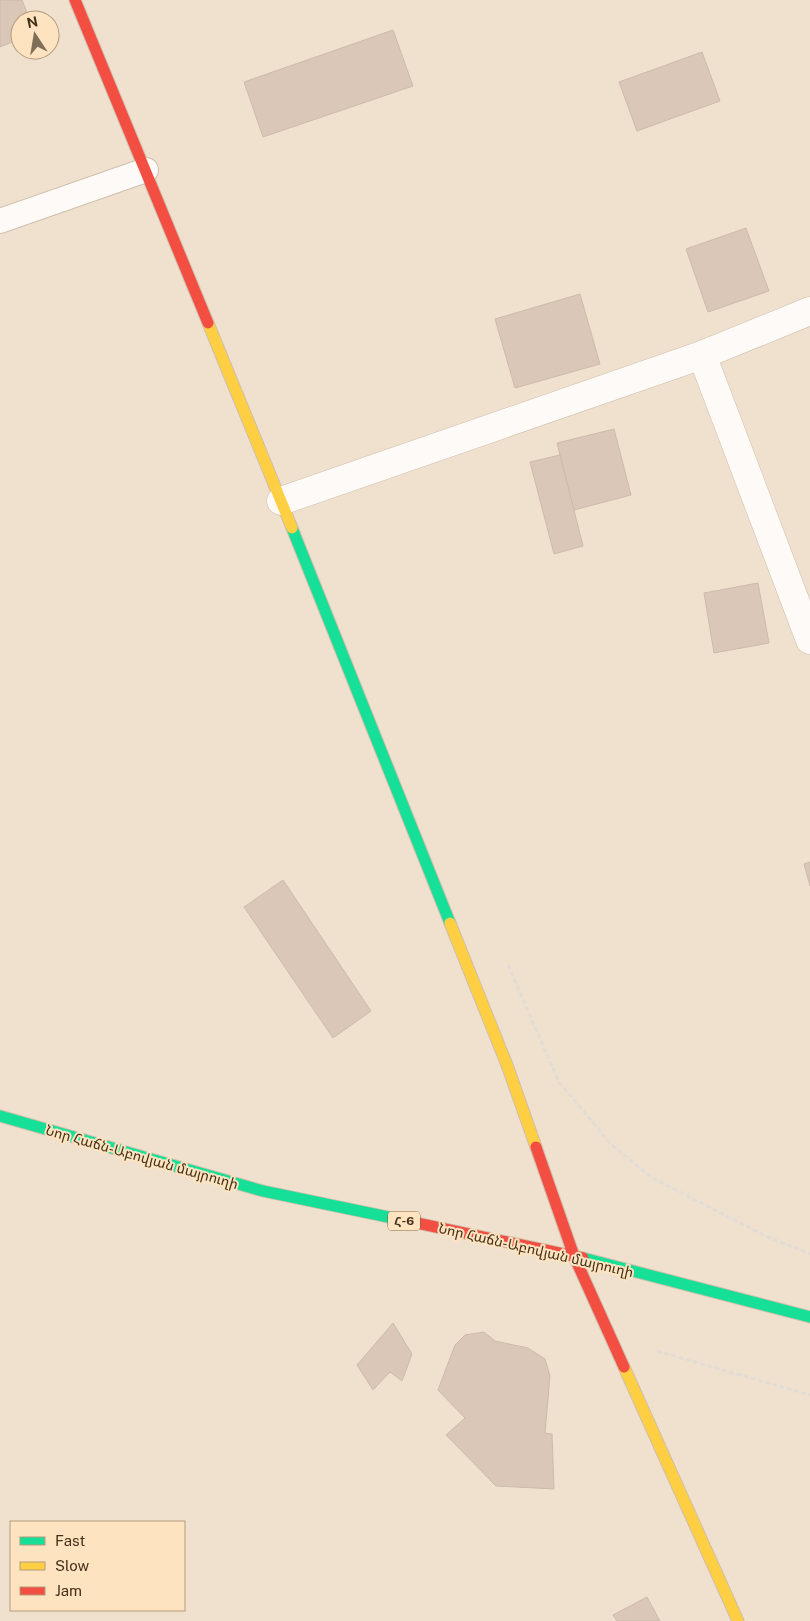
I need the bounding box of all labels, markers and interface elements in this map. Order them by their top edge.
north arrow [10,10,60,60]
text: N [25,13,39,31]
street label: Նոր Հաճն-Աբովյան մայրուղի [44,1122,240,1192]
road number: Հ-6 [388,1212,420,1230]
street label: Նոր Հաճն-Աբովյան մայրուղի [437,1220,635,1280]
legend [10,1521,185,1611]
text: Fast [55,1532,85,1549]
text: Slow [55,1557,90,1574]
text: Jam [55,1582,82,1599]

